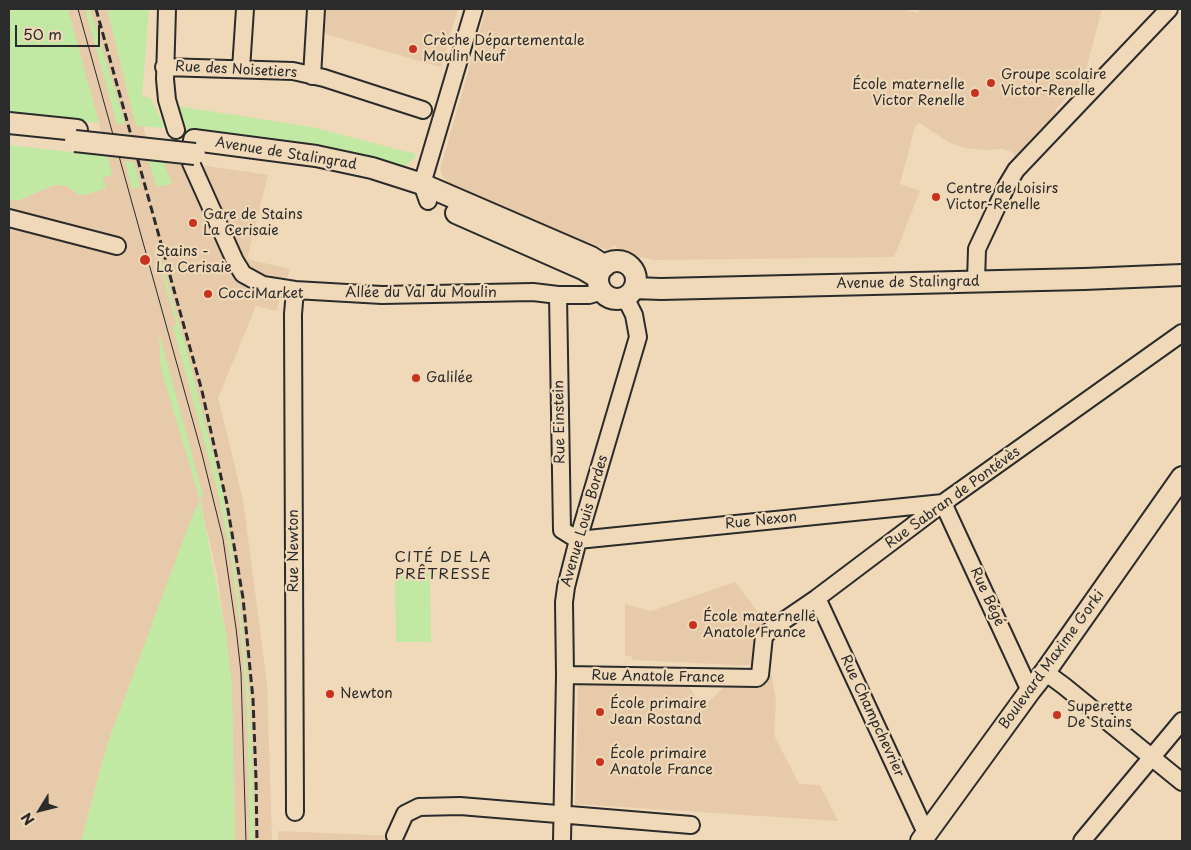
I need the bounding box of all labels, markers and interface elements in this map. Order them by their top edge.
scale bar [18,15,102,47]
text: 50 m [23,22,62,45]
place label: Crèche Départementale Moulin Neuf [423,33,585,65]
marker: Crèche Départementale Moulin Neuf [407,43,419,55]
street label: Rue des Noisetiers [175,58,297,82]
place label: Groupe scolaire Victor-Renelle [1001,67,1106,100]
place label: École maternelle Victor Renelle [852,77,965,110]
marker: Groupe scolaire Victor-Renelle [985,77,997,89]
marker: École maternelle Victor Renelle [969,87,981,99]
street label: Avenue de Stalingrad [214,135,358,173]
place label: Centre de Loisirs Victor-Renelle [946,181,1058,213]
marker: Centre de Loisirs Victor-Renelle [930,191,942,203]
place label: Gare de Stains La Cerisaie [203,207,303,240]
marker: Gare de Stains La Cerisaie [187,217,199,229]
place label: Stains - La Cerisaie [156,244,232,276]
marker: Stains - La Cerisaie [138,253,152,267]
street label: Avenue de Stalingrad [836,273,980,293]
street label: Allée du Val du Moulin [345,285,497,301]
place label: CocciMarket [218,286,304,302]
marker: CocciMarket [202,288,214,300]
place label: Galilée [426,370,473,386]
marker: Galilée [410,372,422,384]
street label: Rue Einstein [551,380,569,464]
street label: Rue Sabran de Pontévès [882,443,1024,553]
street label: Avenue Louis Bordes [558,453,612,589]
street label: Rue Newton [286,509,302,593]
street label: Rue Nexon [724,509,798,533]
district label: CITÉ DE LA PRÊTRESSE [394,549,492,584]
street label: Rue Bégé [966,565,1008,629]
street label: Boulevard Maxime Gorki [996,587,1108,733]
place label: École maternelle Anatole France [703,609,816,642]
marker: École maternelle Anatole France [687,619,699,631]
street label: Rue Champchevrier [836,652,908,780]
street label: Rue Anatole France [591,667,725,687]
place label: Newton [340,686,393,702]
marker: Newton [324,688,336,700]
place label: École primaire Jean Rostand [610,696,707,729]
place label: Superette De Stains [1067,699,1133,732]
marker: École primaire Jean Rostand [594,706,606,718]
marker: Superette De Stains [1051,709,1063,721]
place label: École primaire Anatole France [610,746,713,779]
marker: École primaire Anatole France [594,756,606,768]
north arrow [15,785,65,835]
text: N [16,808,39,830]

